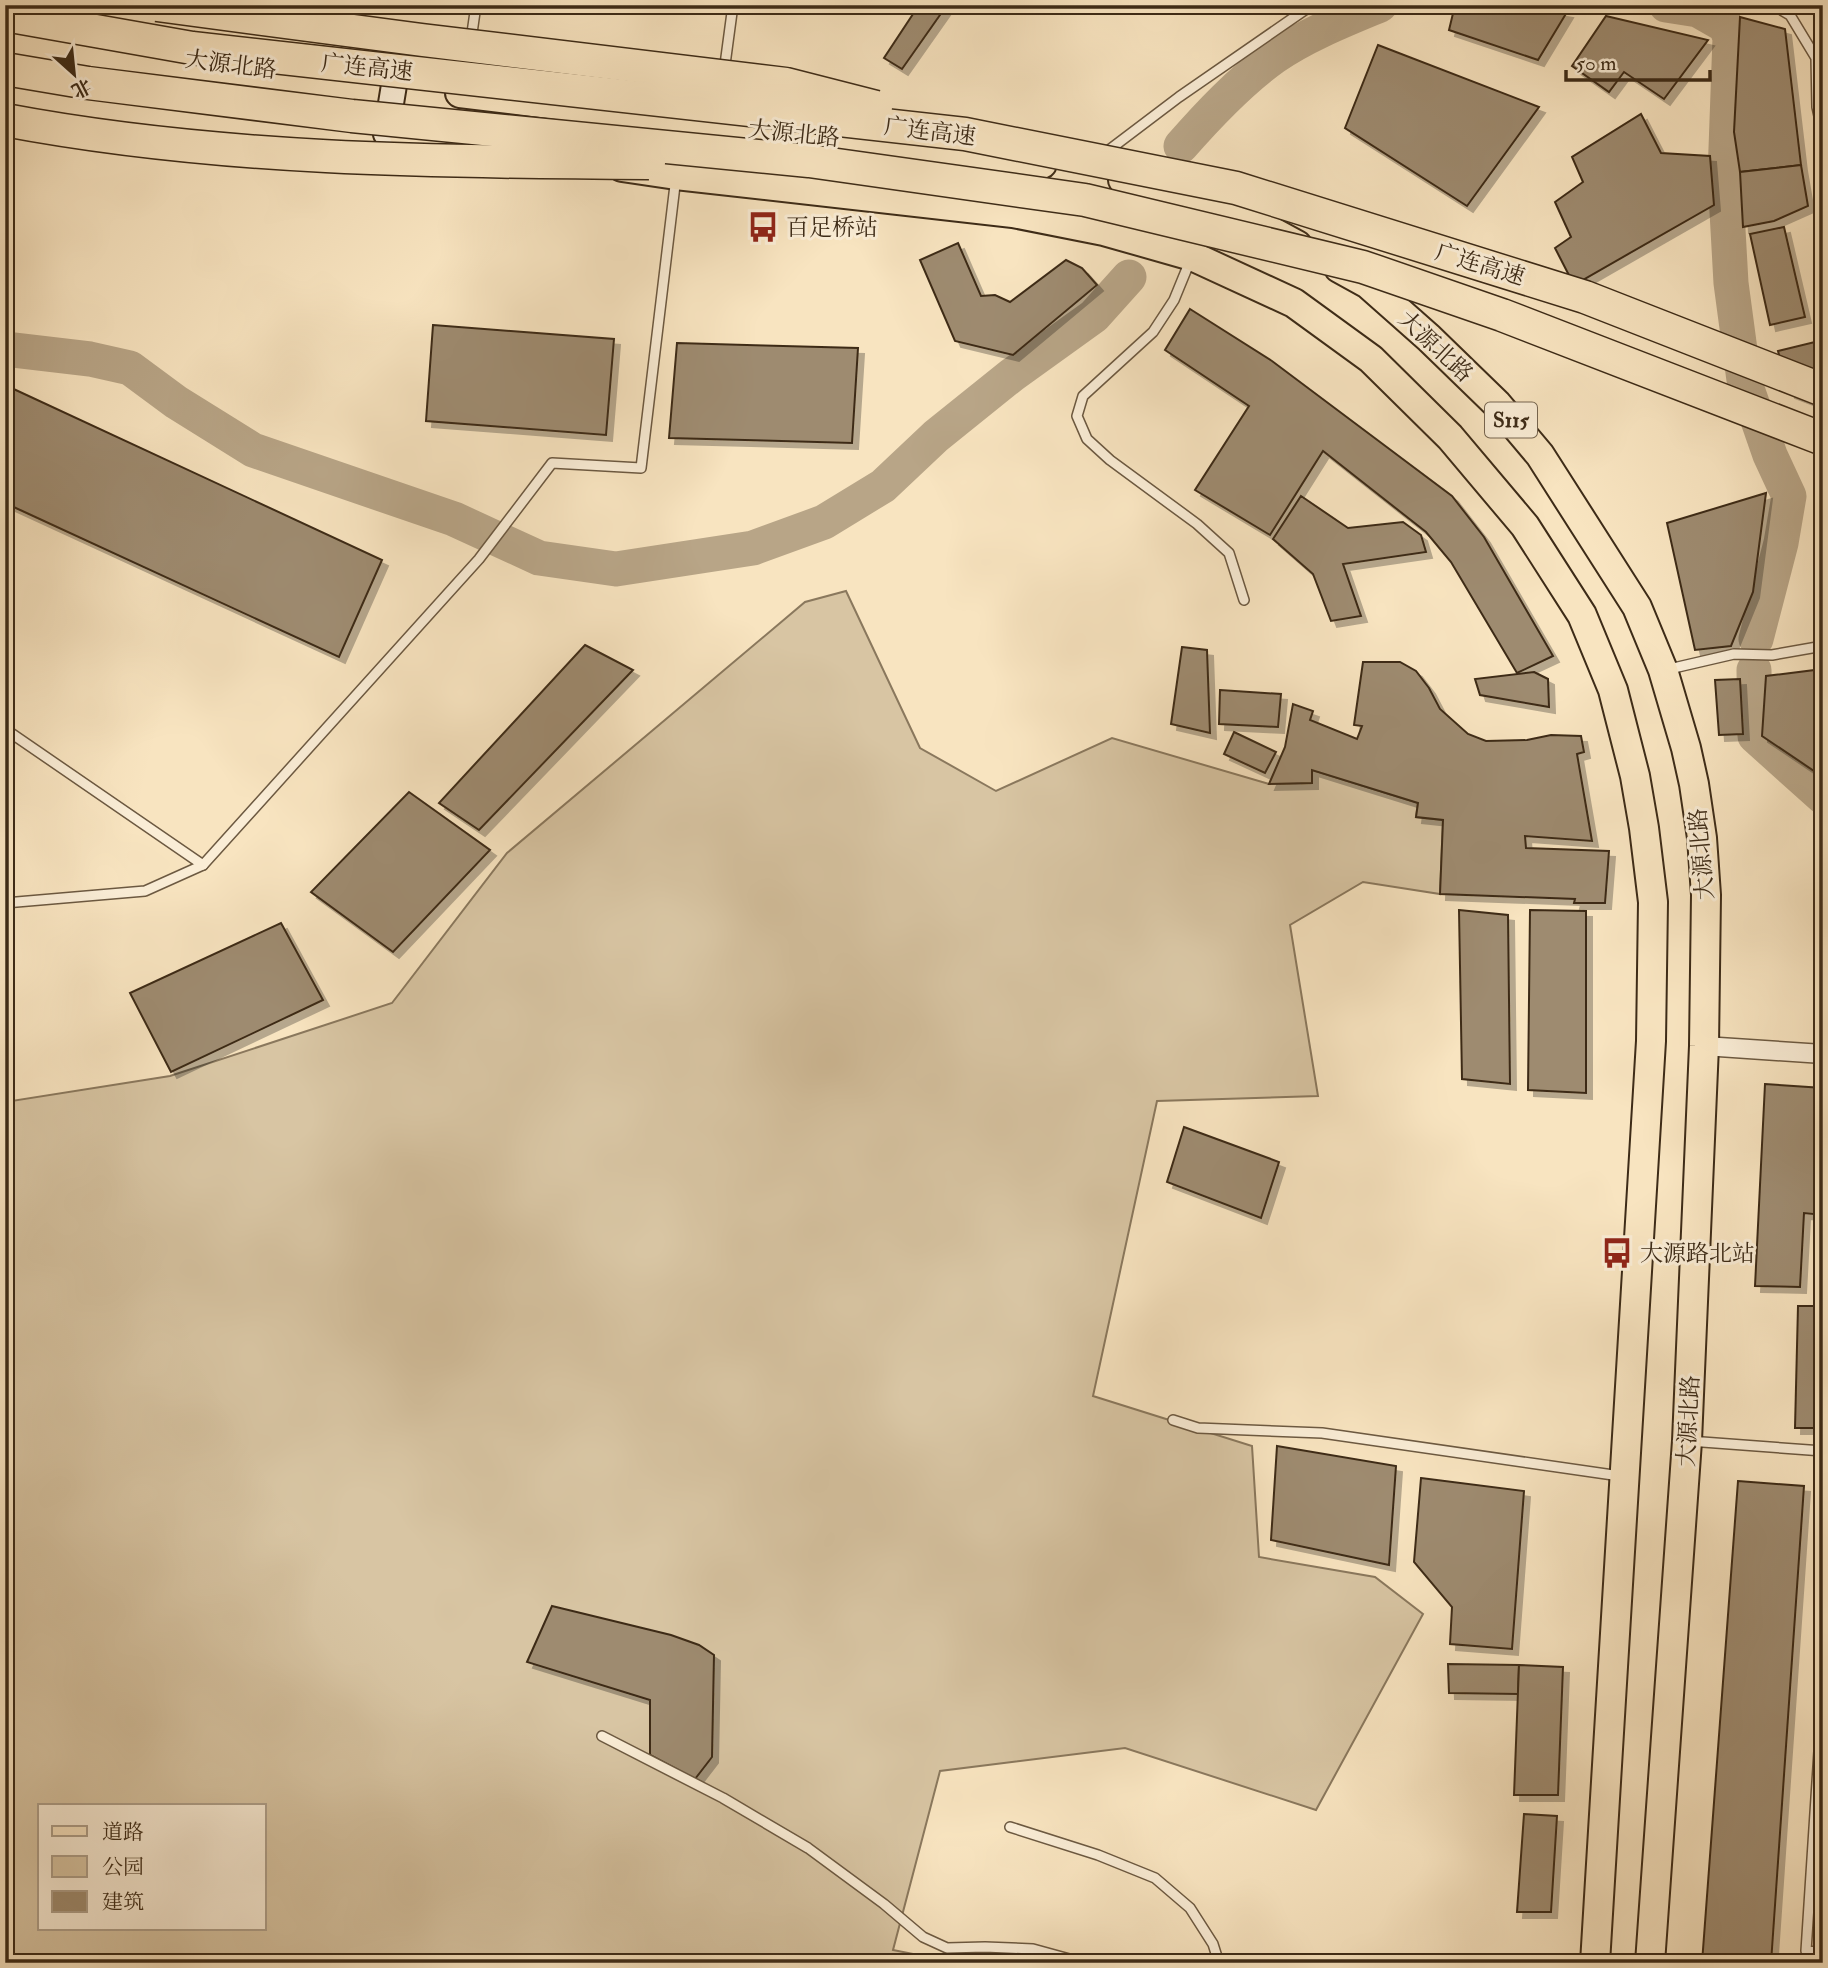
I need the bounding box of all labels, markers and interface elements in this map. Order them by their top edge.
north arrow [38,38,108,108]
scale bar [1566,38,1709,82]
street label: 大源北路 [184,44,278,84]
street label: 广连高速 [320,48,414,87]
text: 50 m [1576,50,1617,77]
text: 北 [67,73,95,103]
street label: 广连高速 [883,111,977,151]
street label: 大源北路 [747,114,841,153]
bus stop icon: 百足桥站 [746,210,780,244]
place label: 百足桥站 [786,213,878,242]
street label: 广连高速 [1432,237,1528,292]
street label: 大源北路 [1392,304,1479,388]
road number: S115 [1485,402,1537,438]
street label: 大源北路 [1683,807,1720,901]
bus stop icon: 大源路北站 [1600,1236,1634,1270]
place label: 大源路北站 [1640,1239,1755,1268]
street label: 大源北路 [1672,1374,1705,1468]
legend [38,1804,266,1930]
text: 道路 [102,1819,144,1846]
text: 公园 [102,1854,144,1881]
text: 建筑 [102,1889,144,1916]

